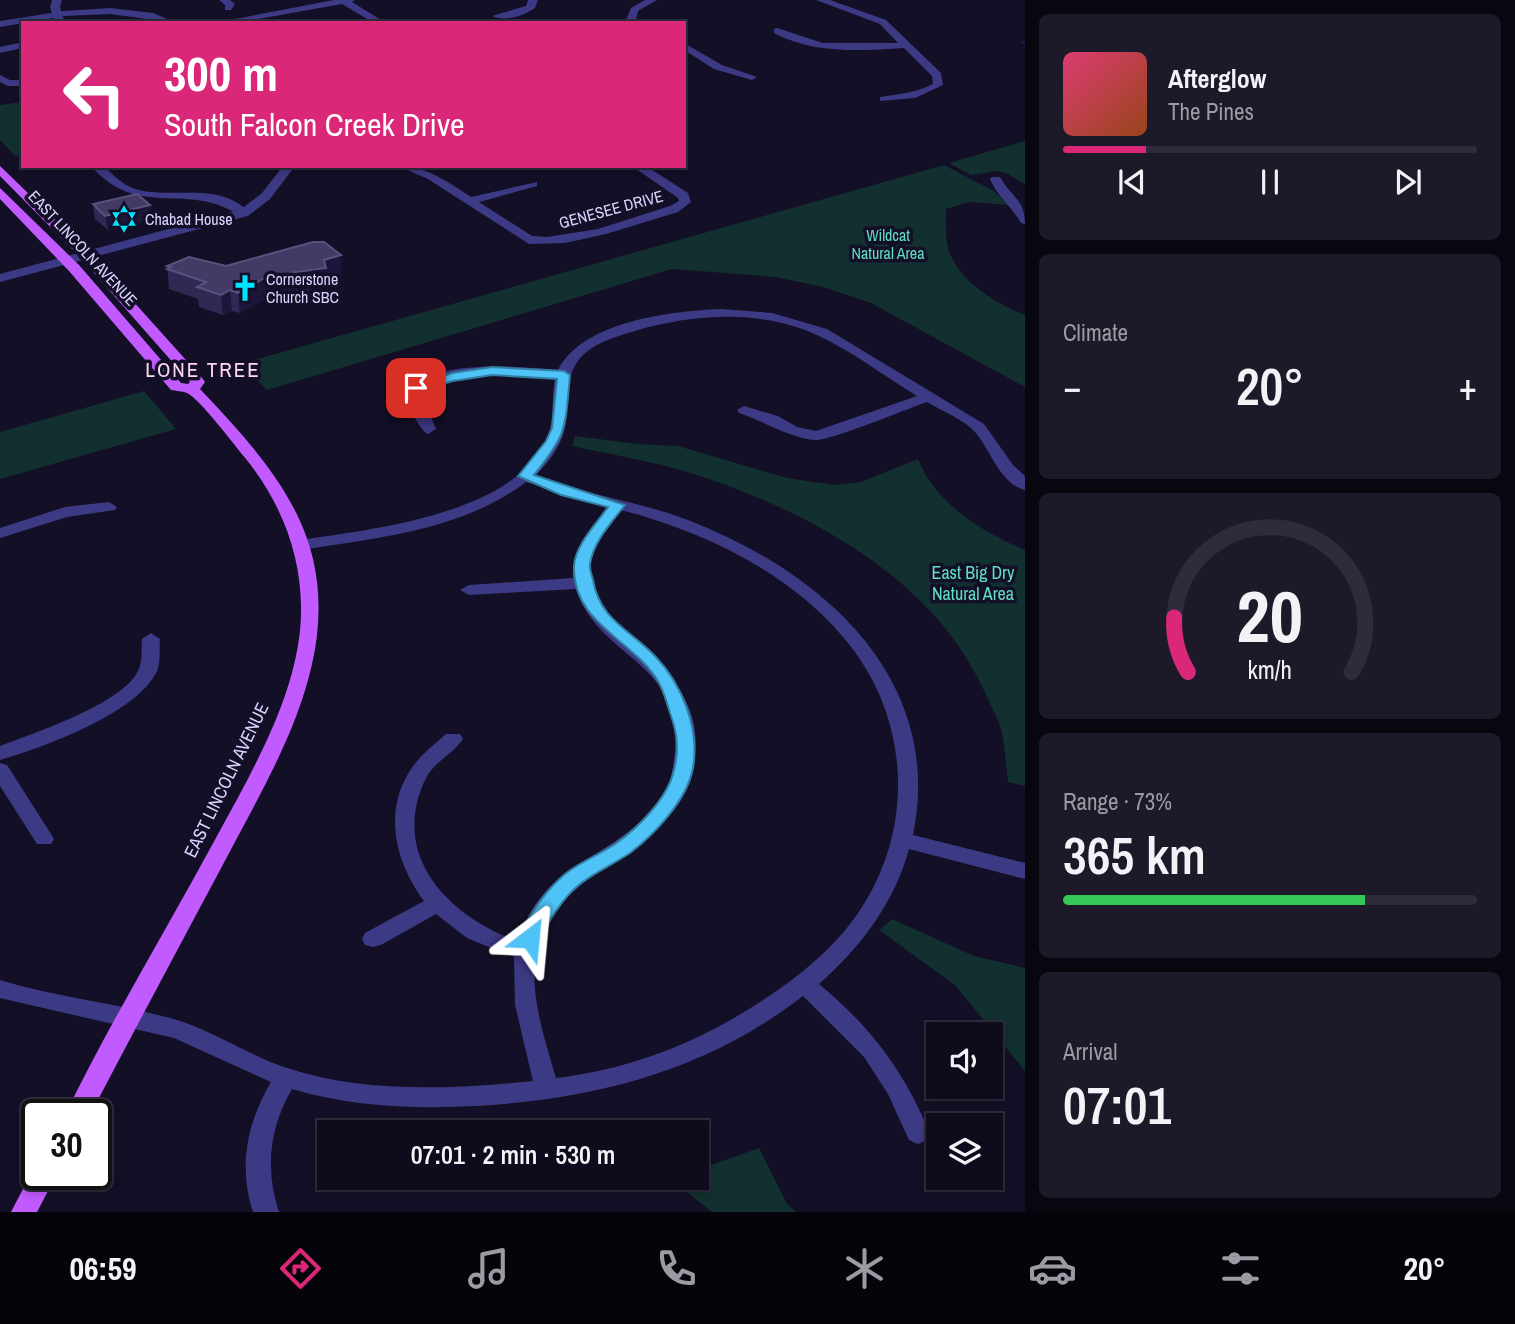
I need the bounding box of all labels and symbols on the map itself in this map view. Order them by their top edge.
street label: EAST LINCOLN AVENUE [24,185,142,311]
street label: GENESEE DRIVE [556,185,666,233]
synagogue icon: Chabad House [109,204,139,234]
place label: Chabad House [145,208,233,230]
park label: Wildcat Natural Area [852,224,925,264]
place label: Cornerstone Church SBC [266,268,339,308]
church icon: Cornerstone Church SBC [230,273,260,303]
district label: LONE TREE [145,355,261,384]
pin [386,358,446,418]
park label: East Big Dry Natural Area [932,560,1015,606]
street label: EAST LINCOLN AVENUE [178,698,274,862]
position arrow [493,901,567,975]
speed limit sign: 30 [21,1099,112,1190]

